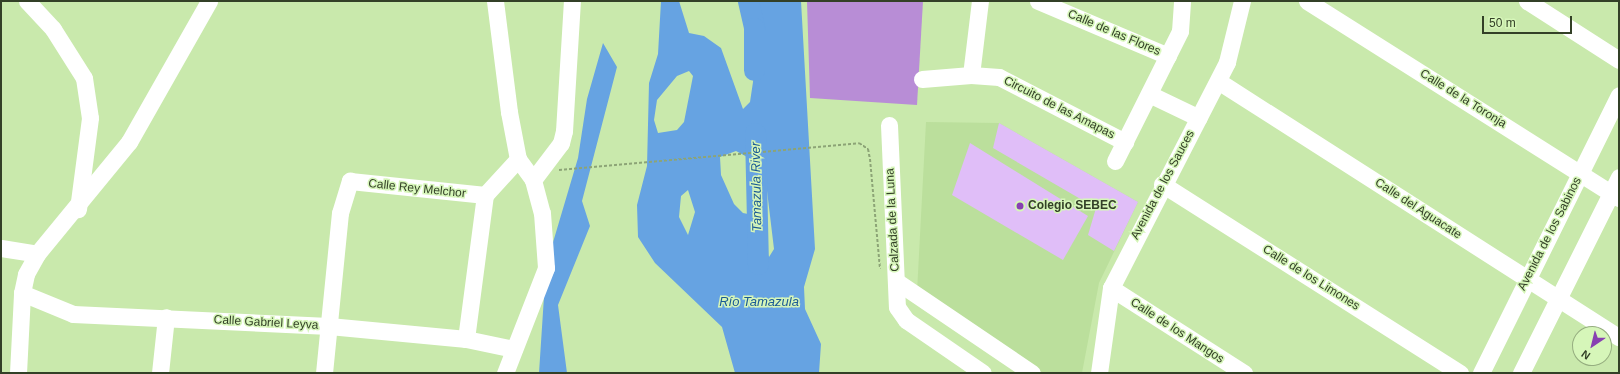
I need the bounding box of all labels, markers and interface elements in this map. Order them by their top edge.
street label: Calle de las Flores [1065,7,1163,59]
scale bar [1484,8,1574,34]
text: 50 m [1489,16,1516,30]
street label: Calle de la Toronja [1417,67,1509,131]
street label: Circuito de las Amapas [1001,74,1117,142]
street label: Avenida de los Sauces [1128,128,1198,242]
water label: Tamazula River [748,142,766,232]
street label: Calzada de la Luna [883,168,903,272]
street label: Avenida de los Sabinos [1515,175,1585,293]
street label: Calle del Aguacate [1372,176,1464,242]
street label: Calle Rey Melchor [367,177,467,201]
place label: Colegio SEBEC [1028,199,1117,213]
marker: Colegio SEBEC [1015,201,1025,211]
street label: Calle de los Limones [1260,242,1362,314]
water label: Río Tamazula [719,294,799,310]
street label: Calle de los Mangos [1127,295,1227,367]
street label: Calle Gabriel Leyva [213,313,319,333]
north arrow [1572,326,1612,366]
text: N [1579,348,1592,362]

